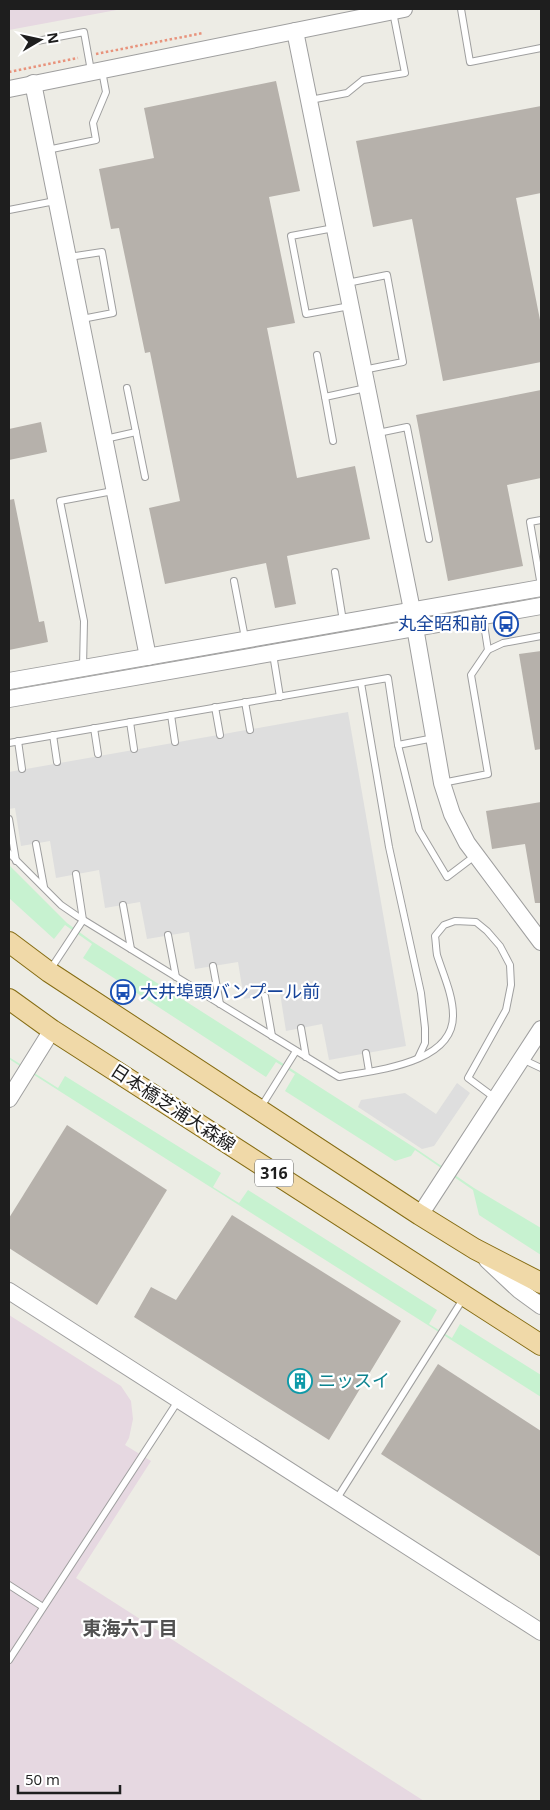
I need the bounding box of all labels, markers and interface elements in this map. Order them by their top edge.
north arrow [15,15,65,65]
text: N [43,31,64,45]
place label: 丸全昭和前 [398,611,488,635]
bus stop icon: 丸全昭和前 [493,611,519,637]
bus stop icon: 大井埠頭バンプール前 [110,979,136,1005]
place label: 大井埠頭バンプール前 [140,979,320,1003]
street label: 日本橋芝浦大森線 [107,1058,240,1156]
road number: 316 [255,1160,293,1186]
building icon: ニッスイ [287,1368,313,1394]
place label: ニッスイ [318,1368,390,1392]
district label: 東海六丁目 [82,1615,178,1641]
scale bar [18,1762,120,1794]
text: 50 m [25,1769,60,1789]

